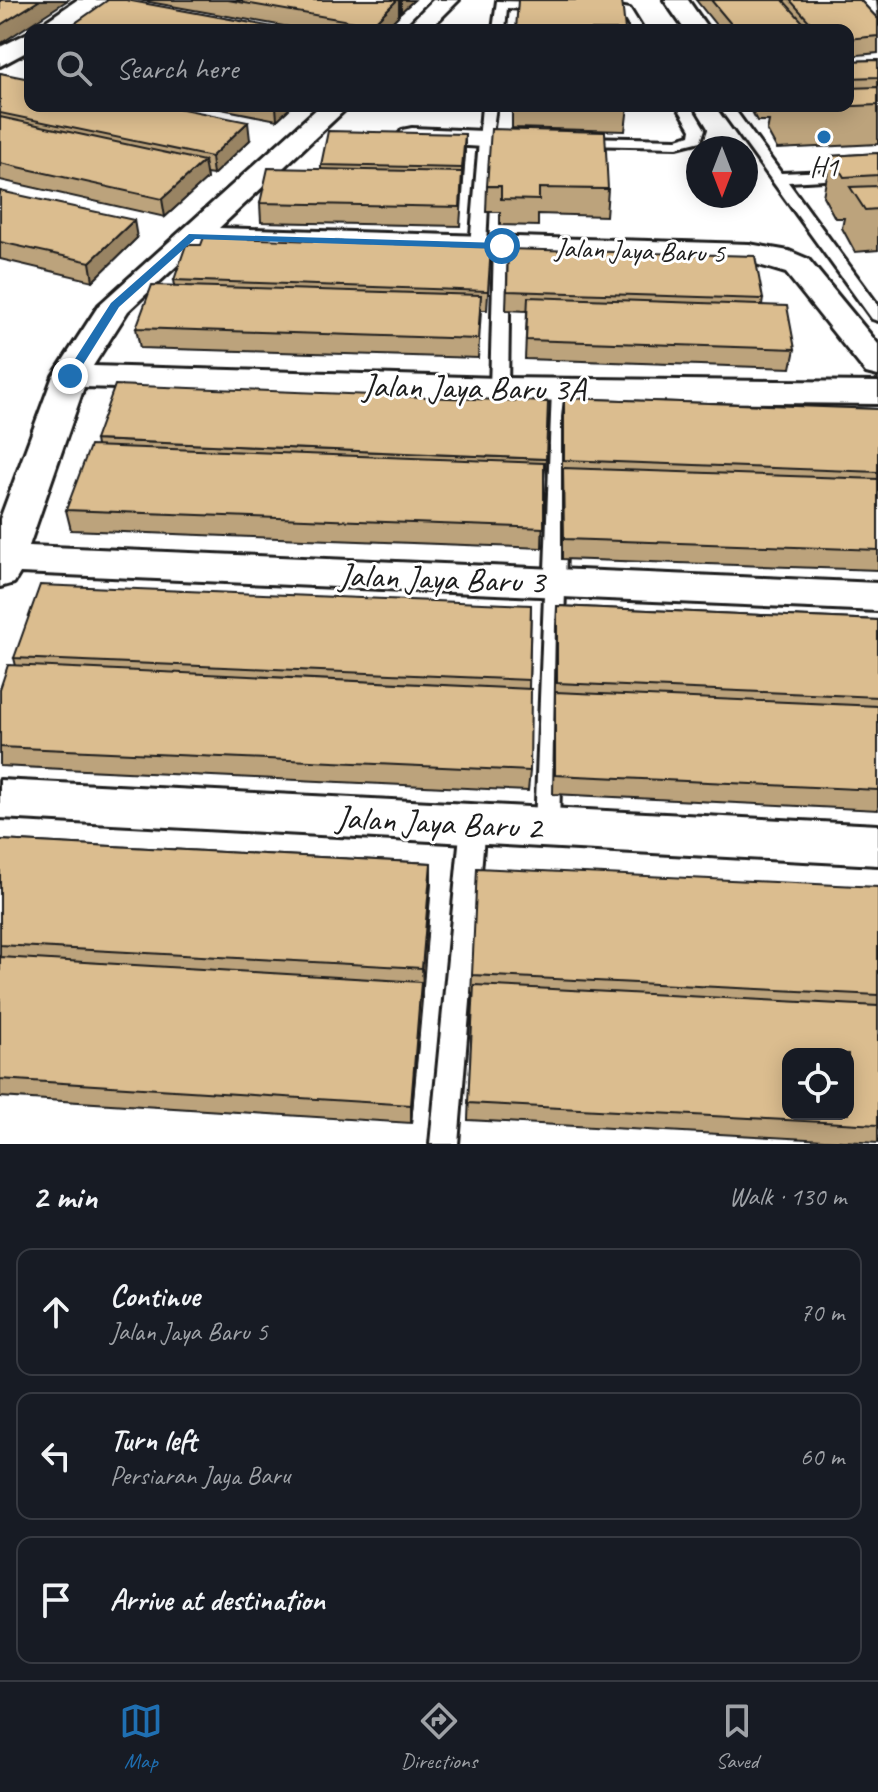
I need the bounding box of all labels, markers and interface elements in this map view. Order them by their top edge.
search box [24,24,854,112]
icon: search [52,46,96,90]
text: Search here [116,49,238,87]
marker: H1 [815,128,833,146]
north arrow [686,136,758,208]
place label: H1 [810,149,840,184]
route start [484,228,520,264]
street label: Jalan Jaya Baru 5 [553,229,727,271]
route end [52,358,88,394]
street label: Jalan Jaya Baru 3A [360,364,588,410]
street label: Jalan Jaya Baru 3 [336,553,549,603]
street label: Jalan Jaya Baru 2 [333,795,546,849]
map controls [782,1048,854,1120]
button: locate [782,1048,854,1120]
text: 2 min [32,1175,97,1218]
text: Walk · 130 m [729,1180,846,1213]
text: Continue [110,1277,200,1315]
icon: ahead [34,1290,78,1334]
text: 70 m [800,1296,844,1329]
text: Jalan Jaya Baru 5 [110,1315,268,1348]
text: Turn left [110,1421,197,1459]
icon: left [34,1434,78,1478]
text: 60 m [800,1440,844,1473]
text: Persiaran Jaya Baru [110,1459,290,1492]
icon: arrive [34,1578,78,1622]
text: Arrive at destination [110,1581,325,1619]
tab: Map [119,1699,163,1775]
tab: Directions [401,1699,477,1775]
tab: Saved [715,1699,759,1775]

